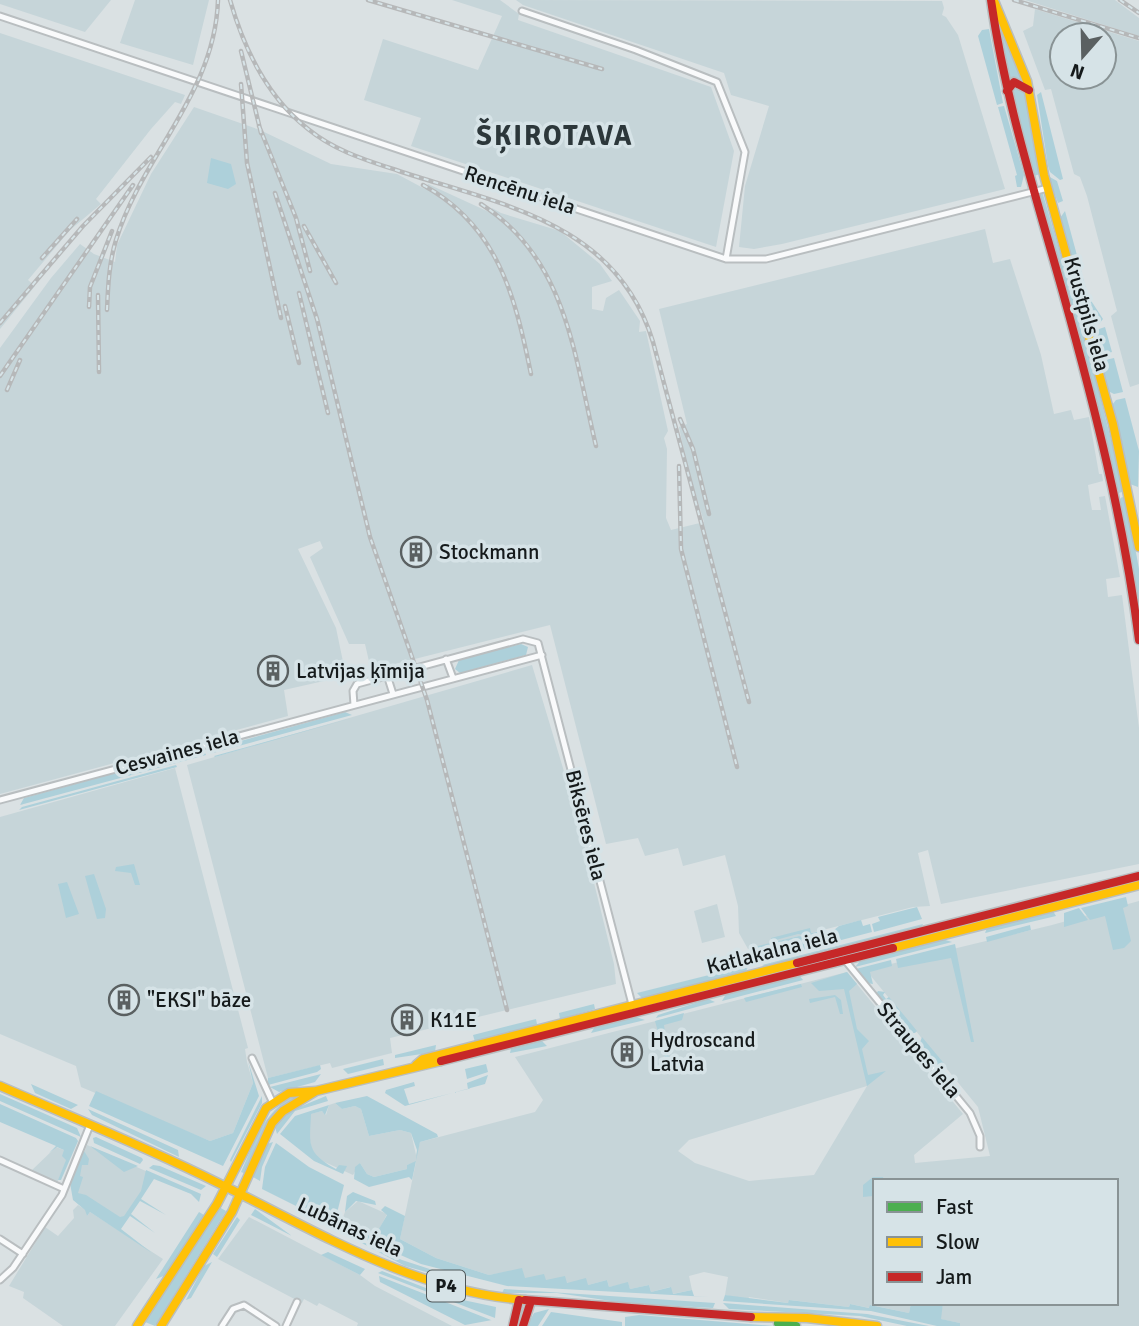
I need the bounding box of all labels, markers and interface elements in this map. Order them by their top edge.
north arrow [1048,21,1118,91]
text: N [1067,57,1088,85]
district label: ŠĶIROTAVA [476,117,634,154]
street label: Rencēnu iela [461,160,579,220]
street label: Krustpils iela [1058,254,1116,374]
building icon: Stockmann [399,535,433,569]
place label: Stockmann [439,539,539,565]
building icon: Latvijas ķīmija [256,654,290,688]
place label: Latvijas ķīmija [296,658,425,684]
street label: Cesvaines iela [112,723,242,781]
street label: Biksēres iela [560,767,612,883]
street label: Katlakalna iela [704,922,840,980]
building icon: "EKSI" bāze [107,983,141,1017]
place label: "EKSI" bāze [147,987,251,1013]
street label: Straupes iela [871,997,967,1103]
building icon: K11E [390,1003,424,1037]
place label: K11E [430,1007,477,1033]
place label: Hydroscand Latvia [650,1027,756,1077]
building icon: Hydroscand Latvia [610,1035,644,1069]
legend [873,1179,1118,1305]
street label: Lubānas iela [293,1191,407,1263]
text: Fast [936,1194,973,1220]
text: Slow [936,1229,980,1255]
text: Jam [936,1264,972,1290]
road number: P4 [427,1270,465,1302]

